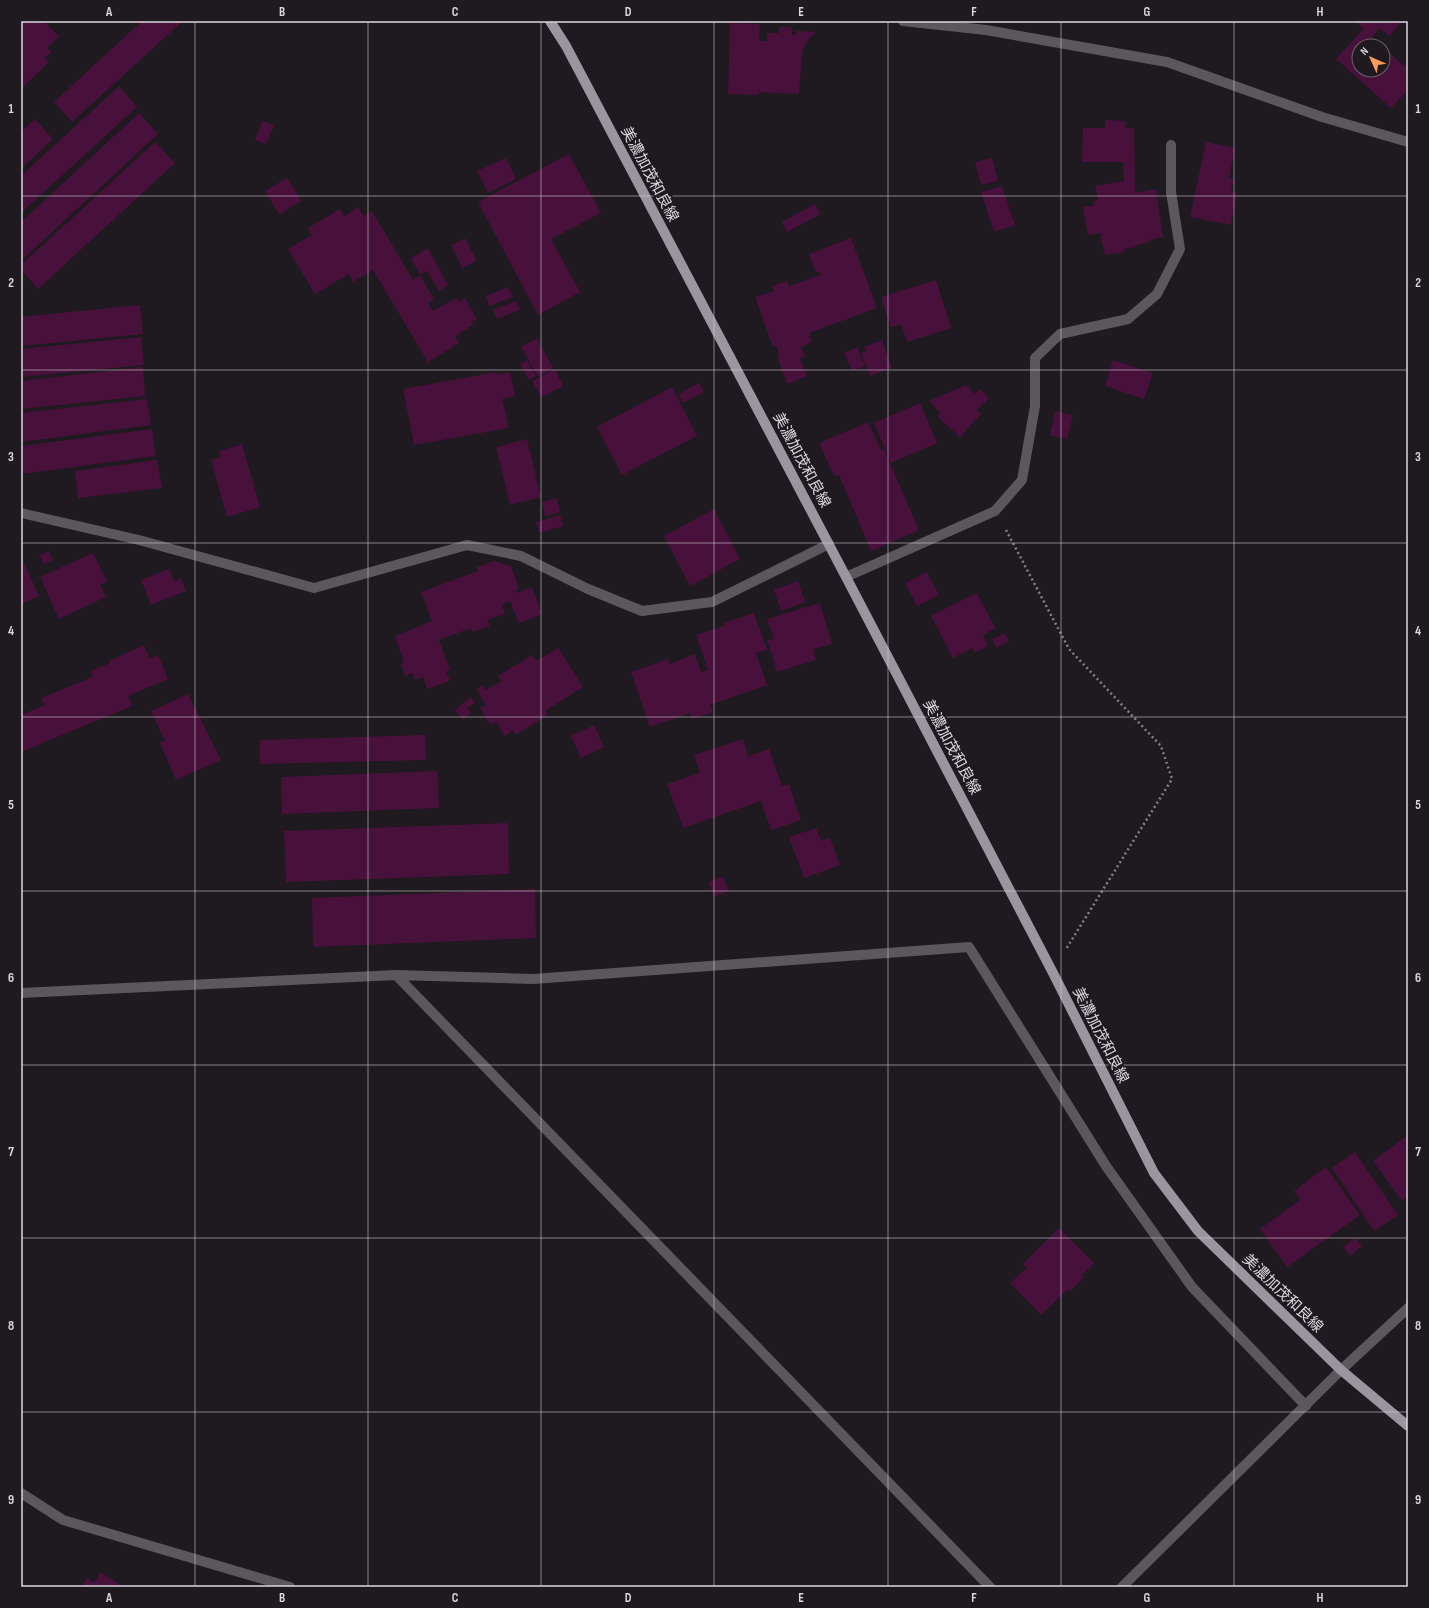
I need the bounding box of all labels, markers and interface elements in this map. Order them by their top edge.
text: A [105,4,113,20]
text: B [279,4,285,20]
text: C [452,4,459,20]
text: D [625,4,632,20]
text: E [798,4,804,20]
text: F [971,4,977,20]
text: G [1144,4,1151,20]
text: H [1317,4,1324,20]
north arrow [1351,38,1391,78]
text: N [1358,45,1371,58]
text: 1 [8,101,14,117]
text: 1 [1415,101,1421,117]
street label: 美濃加茂和良線 [617,123,683,225]
text: 2 [8,275,14,291]
text: 2 [1415,275,1421,291]
street label: 美濃加茂和良線 [769,409,835,511]
text: 3 [8,449,14,465]
text: 3 [1415,449,1421,465]
text: 4 [8,623,14,639]
text: 4 [1415,623,1421,639]
street label: 美濃加茂和良線 [919,696,985,798]
text: 5 [8,797,14,813]
text: 5 [1415,797,1421,813]
text: 6 [8,970,14,986]
text: 6 [1415,970,1421,986]
street label: 美濃加茂和良線 [1068,984,1133,1086]
text: 7 [8,1144,14,1160]
text: 7 [1415,1144,1421,1160]
street label: 美濃加茂和良線 [1238,1250,1327,1337]
text: 8 [8,1318,14,1334]
text: 8 [1415,1318,1421,1334]
text: 9 [8,1492,14,1508]
text: 9 [1415,1492,1421,1508]
text: A [105,1590,113,1606]
text: B [279,1590,285,1606]
text: C [452,1590,459,1606]
text: D [625,1590,632,1606]
text: E [798,1590,804,1606]
text: F [971,1590,977,1606]
text: G [1144,1590,1151,1606]
text: H [1317,1590,1324,1606]

